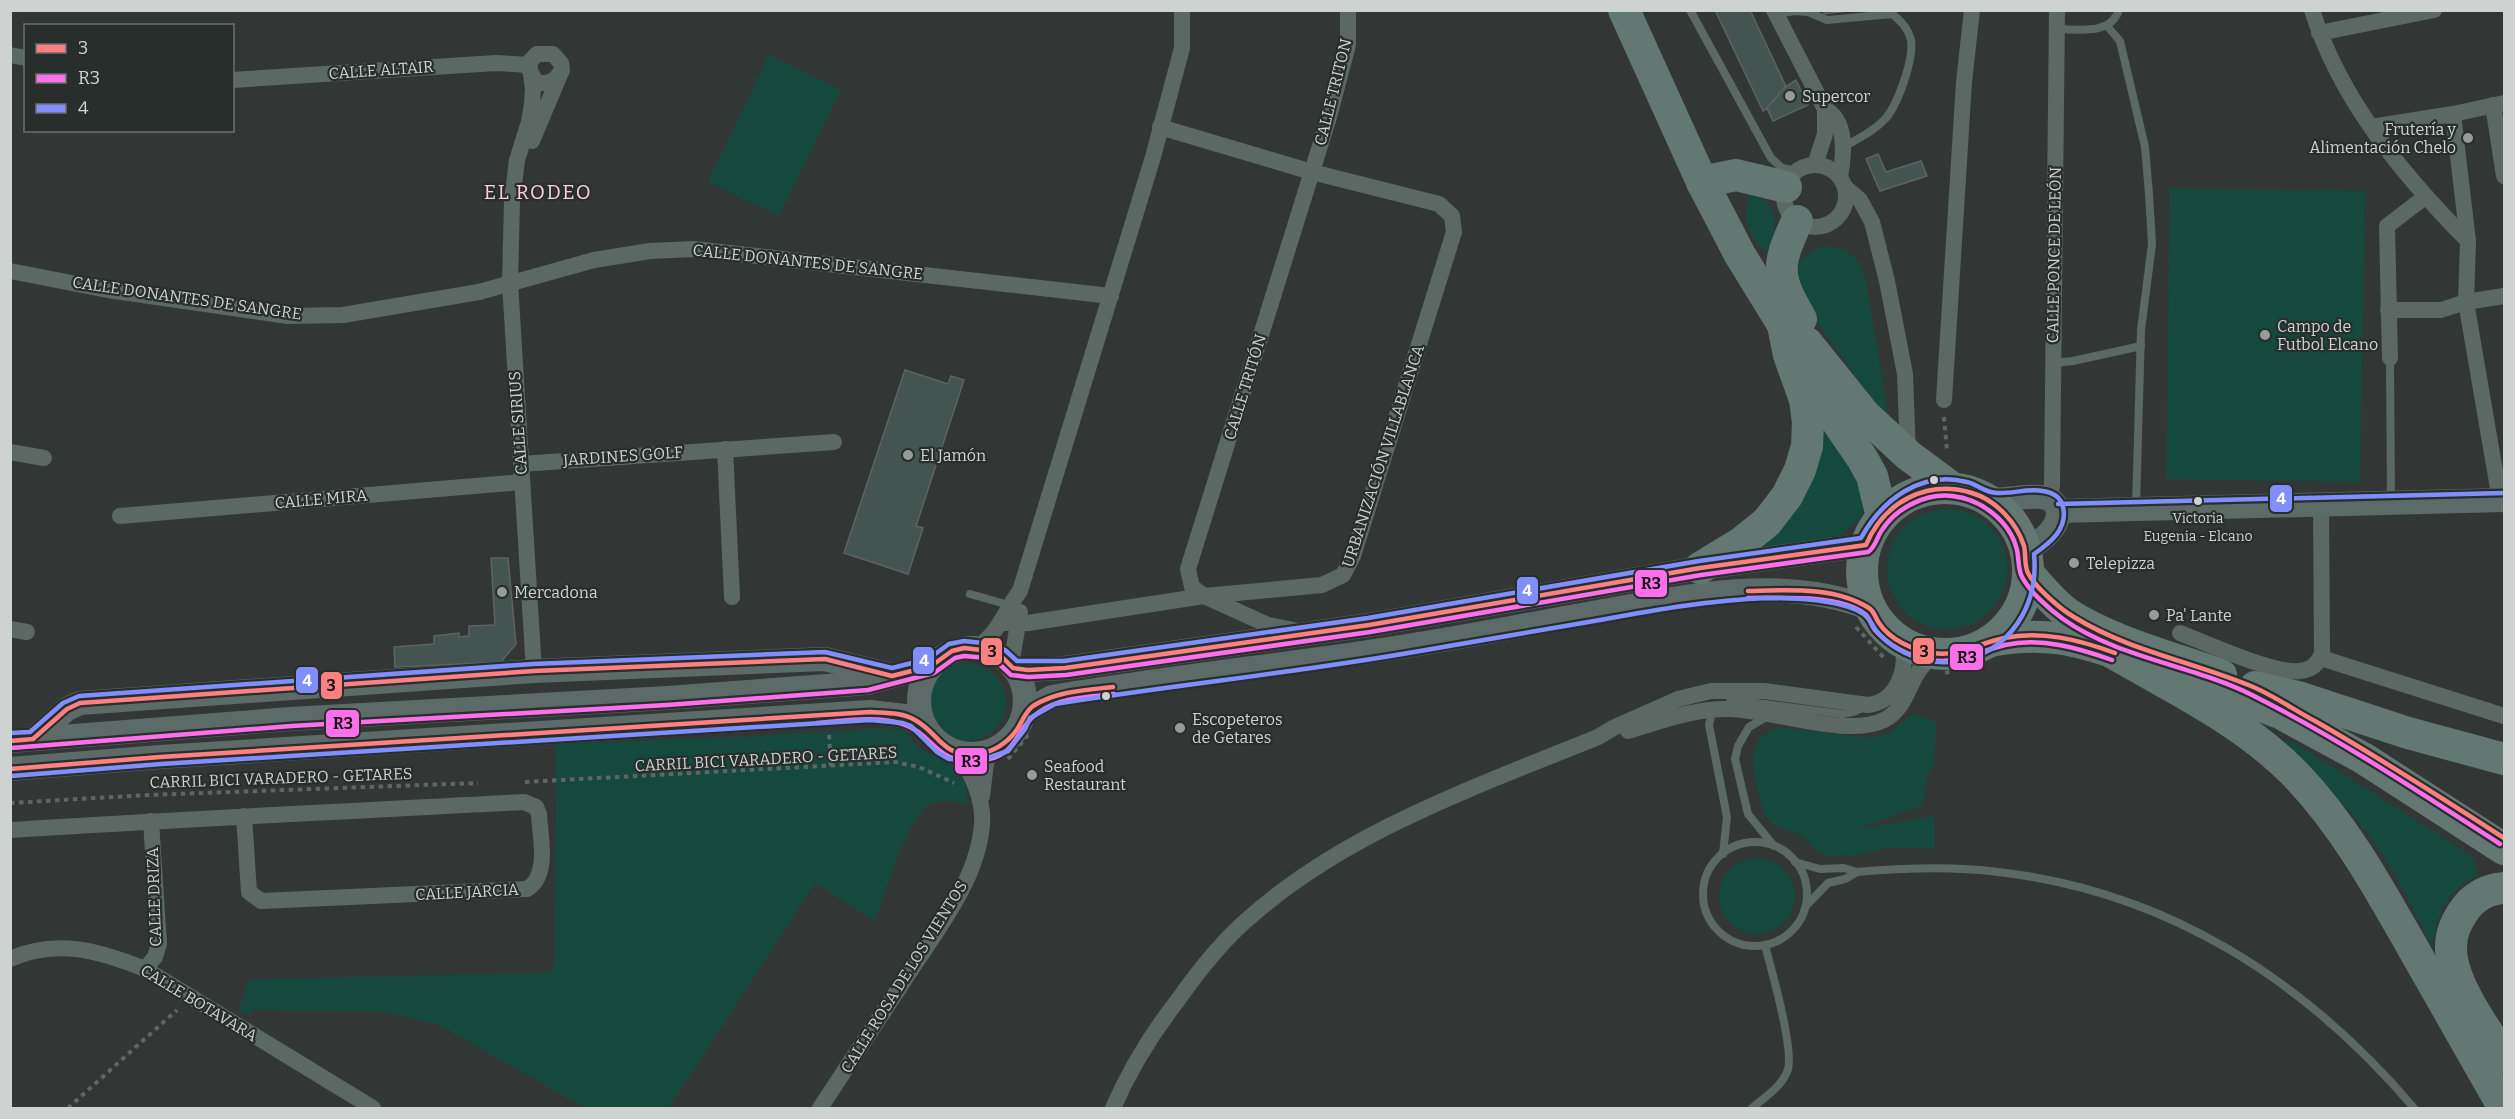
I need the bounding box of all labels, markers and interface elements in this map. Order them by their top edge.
legend [24,24,234,132]
street label: CALLE TRITON [1311,36,1356,148]
text: 3 [78,37,88,59]
street label: CALLE ALTAIR [328,57,435,83]
text: R3 [78,67,100,89]
place label: Supercor [1802,87,1870,106]
marker: Supercor [1783,89,1797,103]
text: 4 [78,97,89,119]
place label: Frutería y Alimentación Chelo [2309,120,2457,157]
marker: Frutería y Alimentación Chelo [2461,131,2475,145]
street label: CALLE PONCE DE LEÓN [2042,166,2065,343]
district label: EL RODEO [484,180,592,204]
street label: CALLE DONANTES DE SANGRE [692,240,924,284]
street label: CALLE DONANTES DE SANGRE [71,272,303,324]
place label: Campo de Futbol Elcano [2277,317,2378,354]
marker: Campo de Futbol Elcano [2258,328,2272,342]
street label: CALLE TRITÓN [1219,331,1270,442]
street label: URBANIZACIÓN VILLABLANCA [1337,341,1428,570]
street label: CALLE SIRIUS [505,370,531,476]
street label: JARDINES GOLF [562,442,683,470]
place label: El Jamón [920,446,986,465]
marker: El Jamón [901,448,915,462]
unlabelled marker [1928,474,1940,486]
line badge: 4 [2269,484,2293,513]
street label: CALLE MIRA [274,485,369,513]
text: 4 [2276,489,2286,508]
marker: Victoria Eugenia - Elcano [2192,495,2204,507]
place label: Victoria Eugenia - Elcano [2143,510,2253,545]
place label: Telepizza [2086,554,2155,573]
marker: Telepizza [2067,556,2081,570]
line badge: R3 [1634,569,1668,598]
text: R3 [1641,574,1661,593]
line badge: 4 [1516,576,1539,605]
text: 4 [1522,581,1532,600]
place label: Mercadona [514,583,598,602]
marker: Mercadona [495,585,509,599]
place label: Pa' Lante [2166,606,2232,625]
marker: Pa' Lante [2147,608,2161,622]
line badge: 3 [980,637,1003,666]
line badge: 3 [1912,637,1935,665]
text: 3 [987,642,997,661]
text: 3 [1919,642,1929,661]
line badge: R3 [1949,643,1984,671]
line badge: 4 [912,646,935,675]
text: R3 [1957,648,1977,667]
text: 4 [919,651,929,670]
line badge: 4 [295,666,319,694]
text: 4 [302,671,312,690]
line badge: 3 [320,671,343,700]
text: 3 [326,676,336,695]
unlabelled marker [1100,690,1112,702]
line badge: R3 [325,709,360,738]
place label: Escopeteros de Getares [1192,710,1283,747]
text: R3 [333,714,353,733]
marker: Escopeteros de Getares [1173,721,1187,735]
street label: CARRIL BICI VARADERO - GETARES [634,743,898,775]
line badge: R3 [954,747,988,775]
text: R3 [961,752,981,771]
place label: Seafood Restaurant [1044,757,1126,794]
street label: CARRIL BICI VARADERO - GETARES [149,764,413,792]
marker: Seafood Restaurant [1025,768,1039,782]
street label: CALLE DRIZA [143,846,165,947]
street label: CALLE ROSA DE LOS VIENTOS [837,877,971,1077]
street label: CALLE JARCIA [415,880,520,904]
street label: CALLE BOTAVARA [137,961,261,1046]

